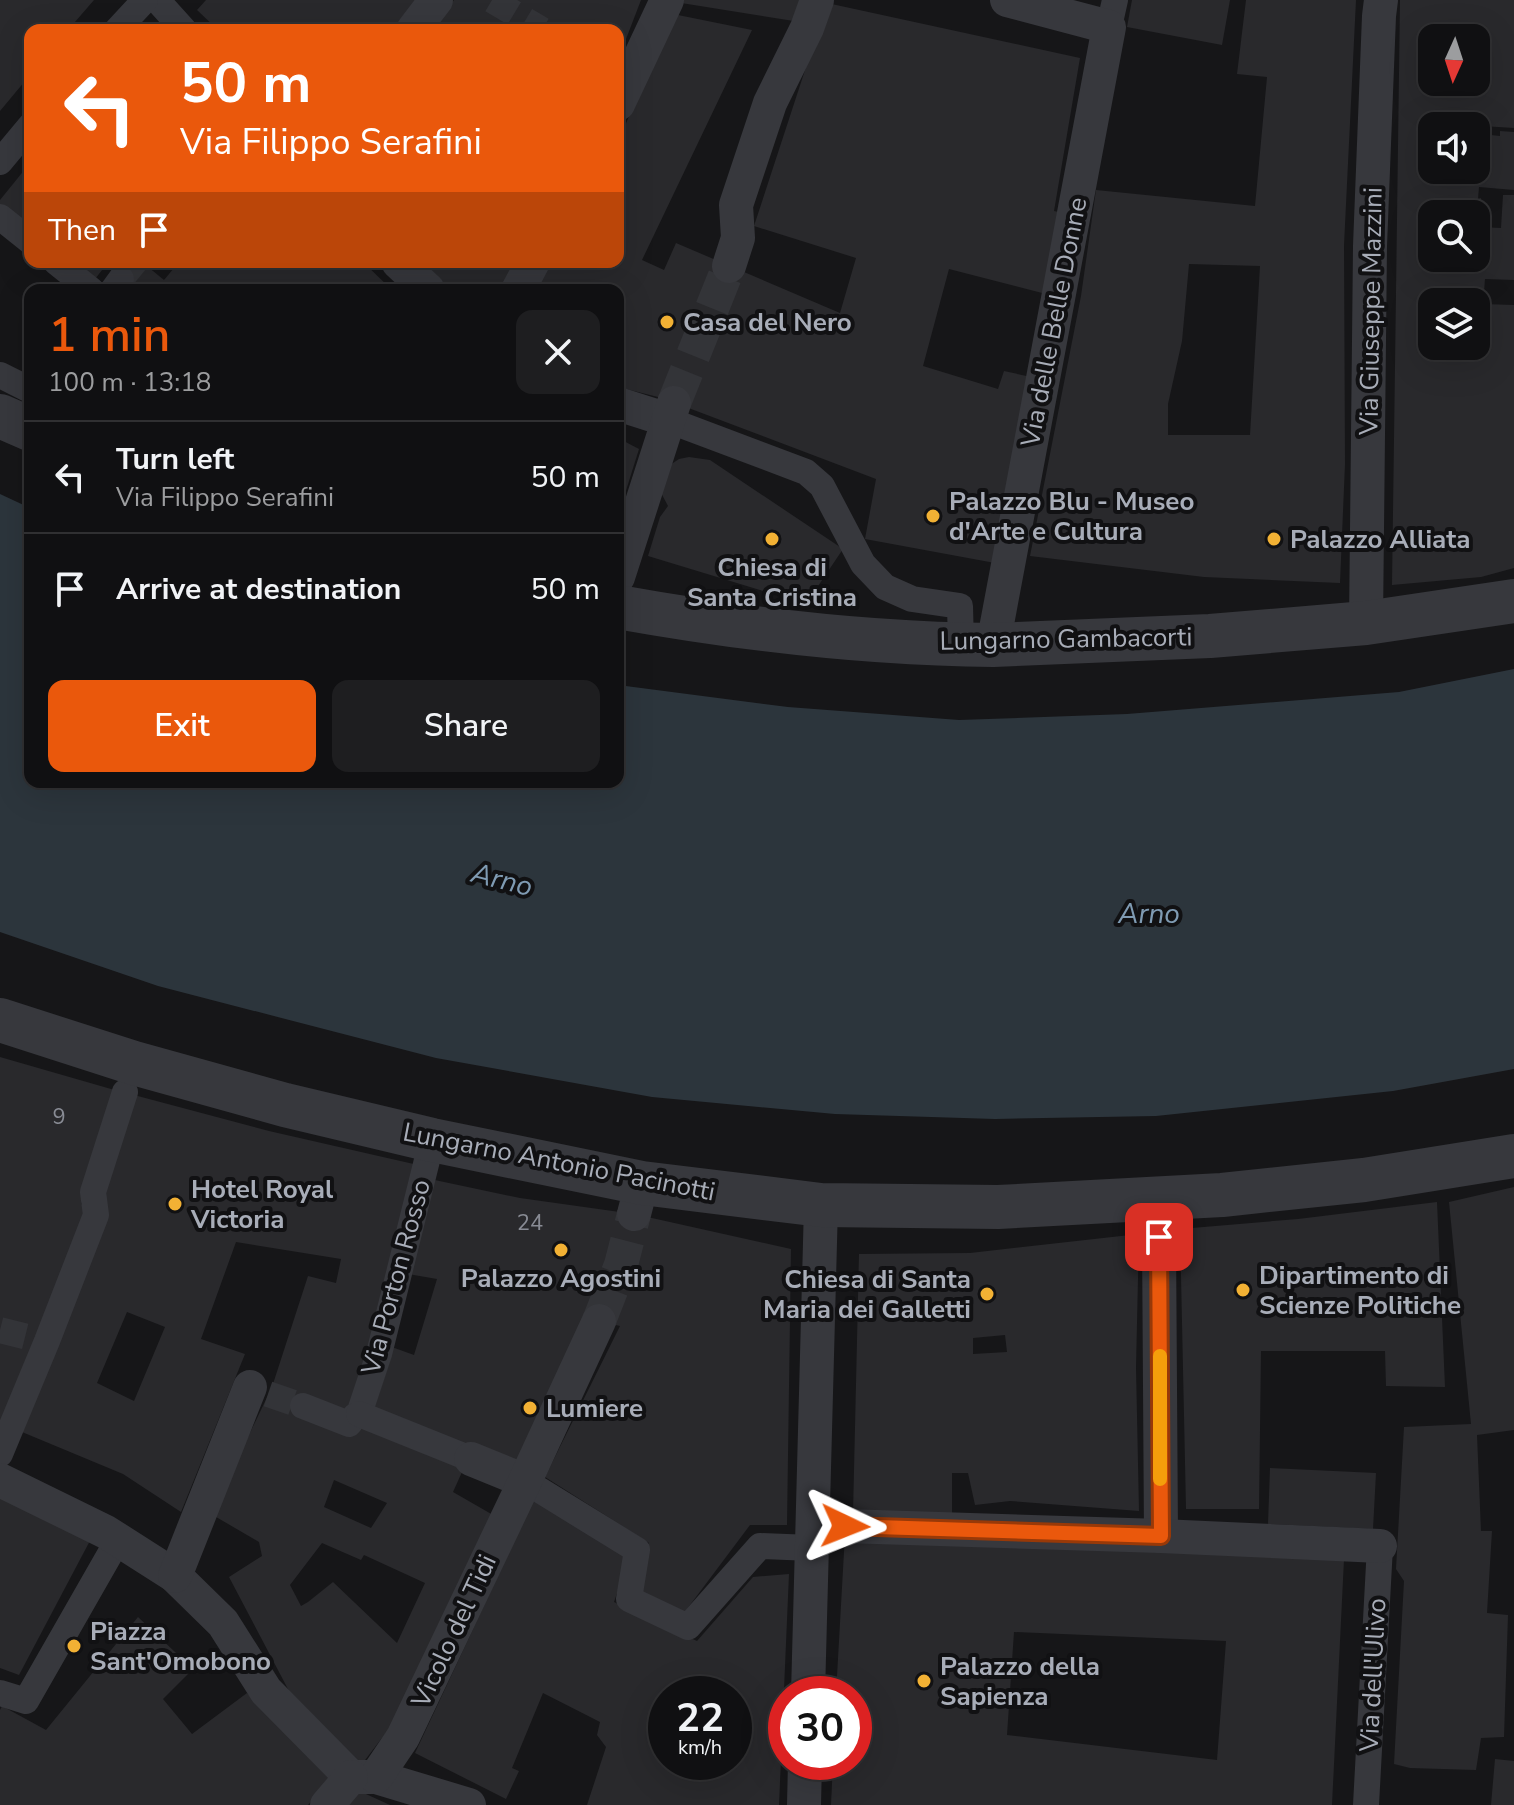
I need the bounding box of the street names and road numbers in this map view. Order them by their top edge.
street label: Via Giuseppe Mazzini [1351,187,1391,436]
street label: Via delle Belle Donne [1012,194,1095,451]
street label: Lungarno Gambacorti [939,619,1193,659]
street label: Lungarno Antonio Pacinotti [400,1115,718,1209]
street label: Via Porton Rosso [353,1176,439,1379]
street label: Vicolo del Tidi [403,1549,505,1714]
street label: Via dell'Ulivo [1351,1597,1395,1754]

